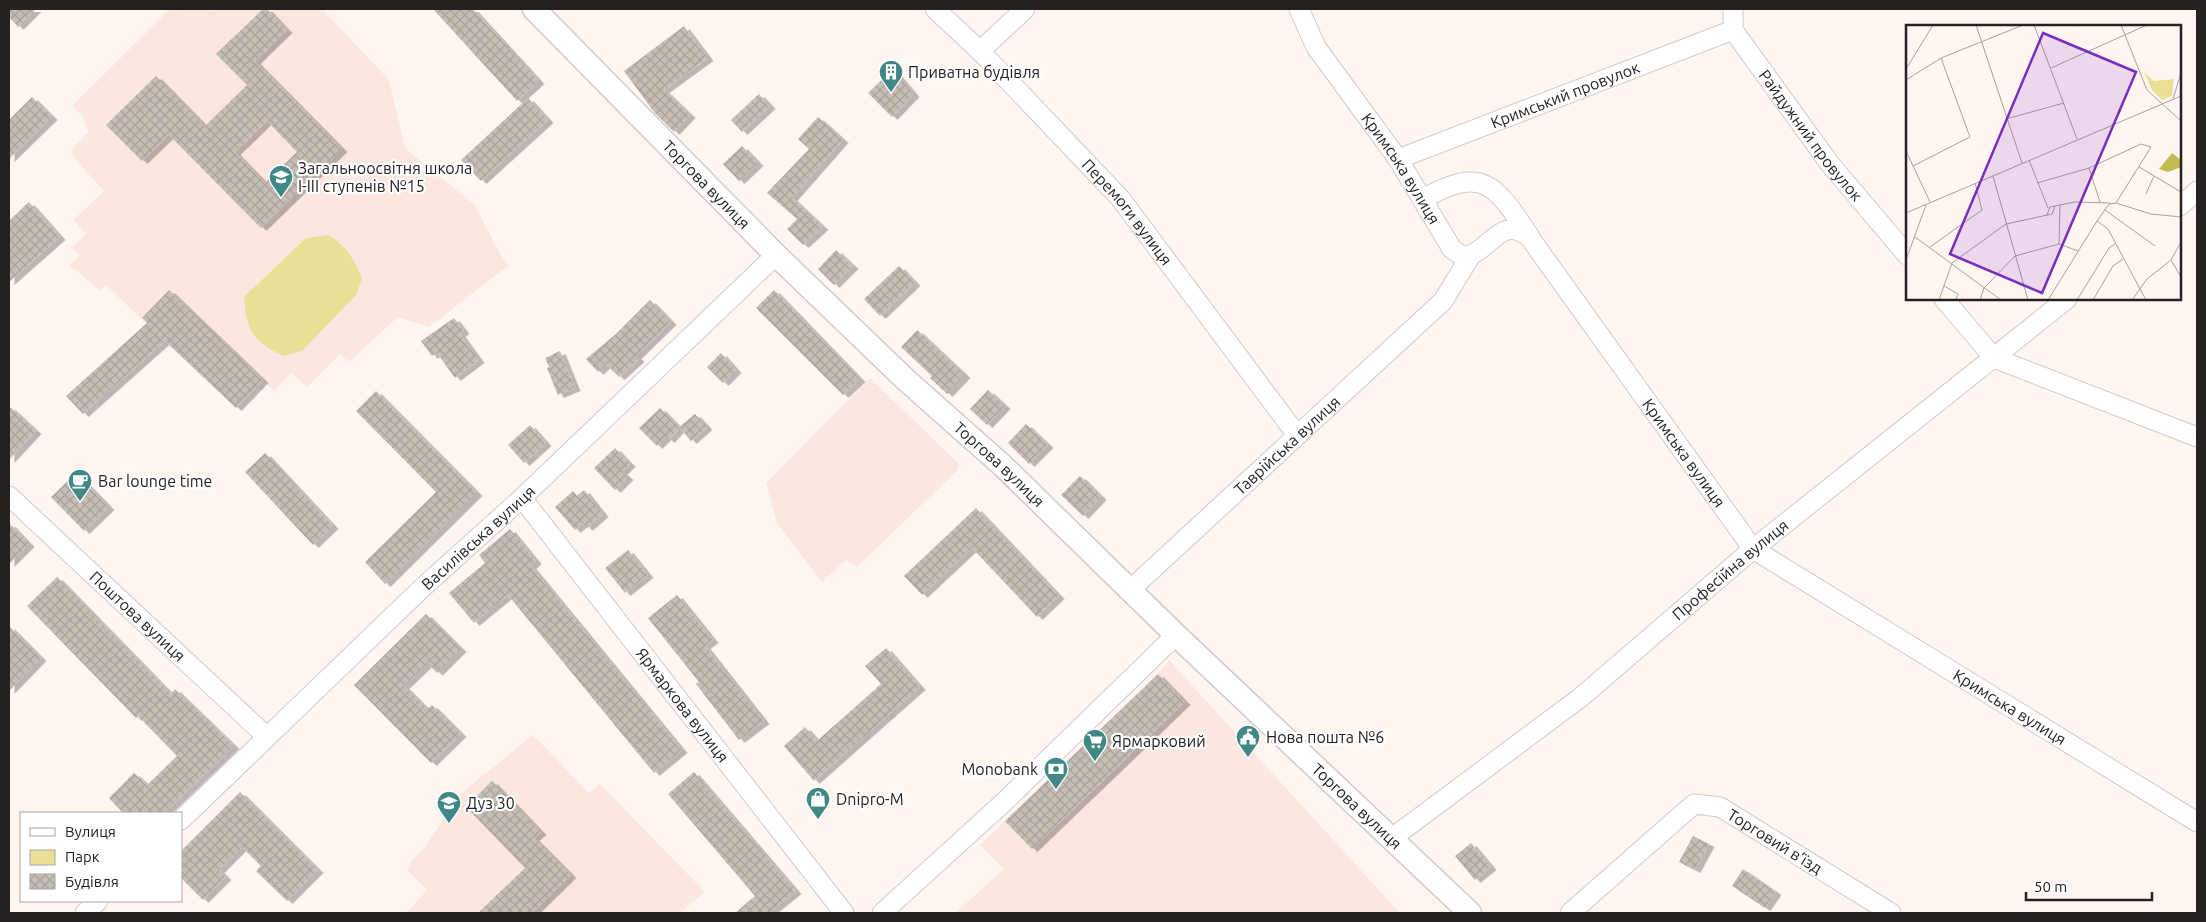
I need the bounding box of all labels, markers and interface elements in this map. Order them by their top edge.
inset map [1906,25,2181,300]
street label: Кримський провулок [1488,58,1642,131]
building icon: Приватна будівля [878,59,904,93]
place label: Приватна будівля [908,63,1040,81]
street label: Райдужний провулок [1756,66,1866,205]
street label: Кримська вулиця [1358,109,1444,227]
street label: Торгова вулиця [659,137,754,232]
street label: Перемоги вулиця [1079,155,1176,269]
place label: Загальноосвітня школа І-ІІІ ступенів №15 [298,159,472,195]
school or university icon: Загальноосвітня школа І-ІІІ ступенів №15 [268,164,294,198]
street label: Таврійська вулиця [1230,392,1343,498]
street label: Кримська вулиця [1639,395,1729,510]
street label: Торгова вулиця [950,418,1048,510]
cafe icon: Bar lounge time [67,468,93,502]
place label: Bar lounge time [98,472,212,490]
street label: Василівська вулиця [418,482,538,593]
street label: Професійна вулиця [1669,516,1792,623]
street label: Поштова вулиця [86,567,189,665]
street label: Ярмаркова вулиця [633,644,733,766]
street label: Кримська вулиця [1950,665,2070,748]
public building icon: Нова пошта №6 [1235,724,1261,758]
supermarket icon: Ярмарковий [1082,728,1108,762]
place label: Нова пошта №6 [1266,728,1384,746]
place label: Ярмарковий [1112,732,1206,750]
bank icon: Monobank [1043,756,1069,790]
place label: Monobank [961,760,1038,778]
street label: Торгова вулиця [1308,760,1406,853]
shop icon: Dnipro-M [805,786,831,820]
school or university icon: Дуз 30 [436,790,462,824]
place label: Dnipro-M [836,790,904,808]
place label: Дуз 30 [466,794,515,812]
street label: Торговий в’їзд [1725,805,1826,877]
legend [20,812,182,902]
text: Вулиця [65,823,116,840]
text: Парк [65,848,100,865]
scale bar [2026,870,2152,902]
text: Будівля [65,873,119,890]
text: 50 m [2034,878,2067,895]

